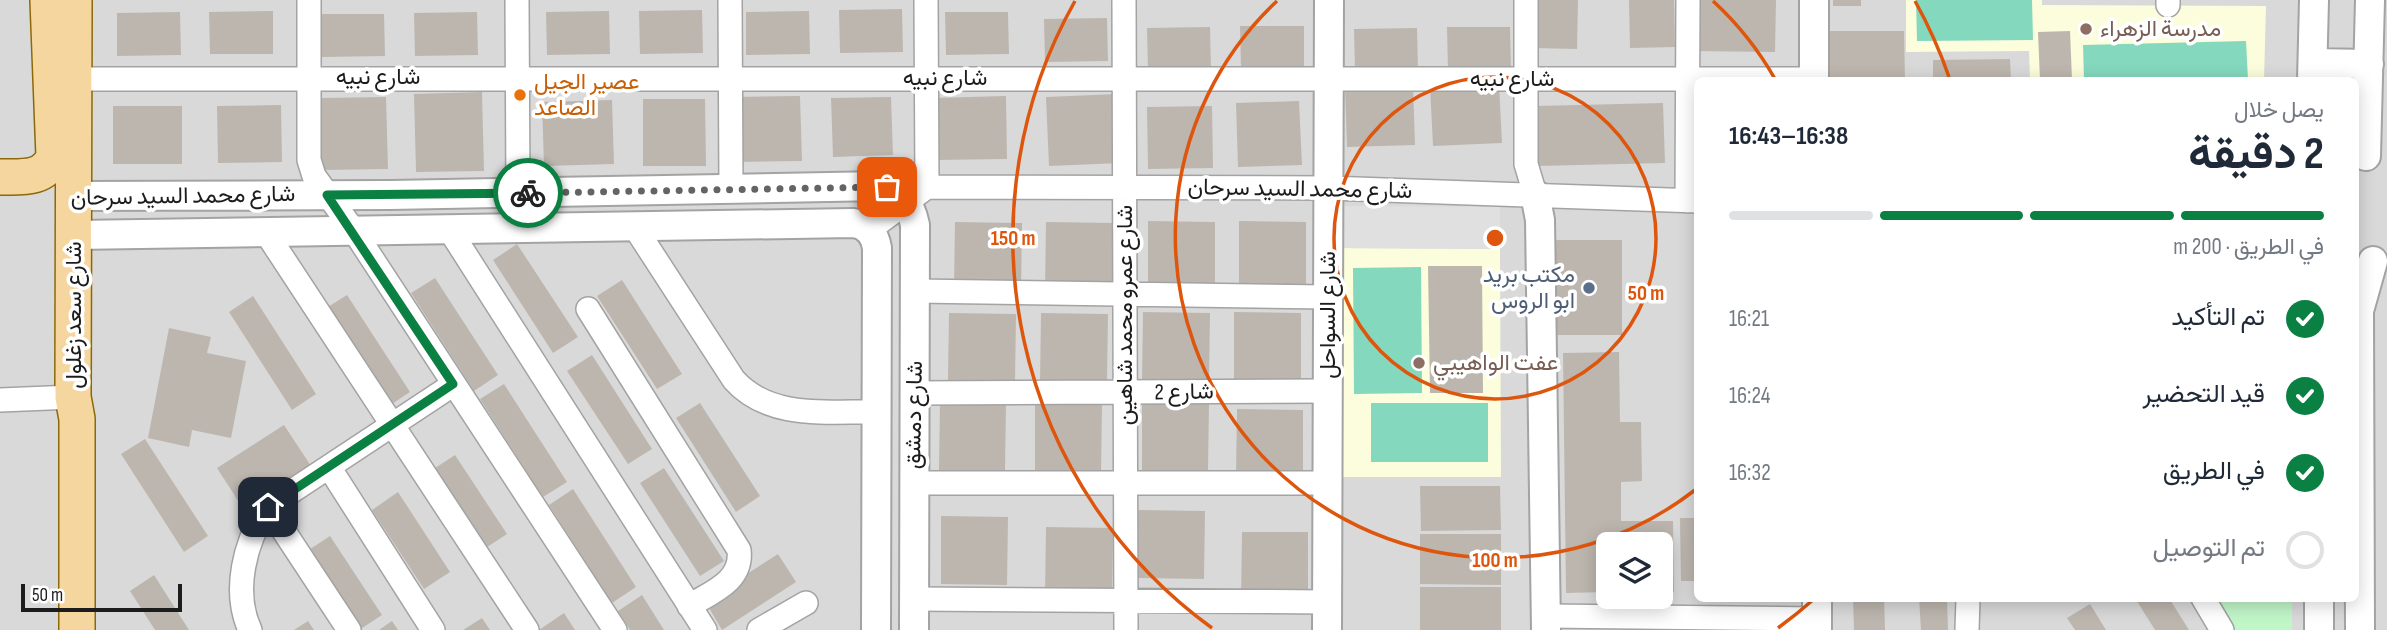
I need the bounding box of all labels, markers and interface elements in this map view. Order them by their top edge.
place label: مدرسة الزهراء [2100,15,2221,43]
marker: مدرسة الزهراء [2078,21,2094,37]
street label: شارع نبيه [336,63,420,92]
street label: شارع نبيه [903,64,987,93]
street label: شارع نبيه [1470,65,1554,94]
place label: عصير الجيل الصاعد [534,68,640,122]
marker: عصير الجيل الصاعد [512,87,528,103]
text: يصل خلال [2234,96,2324,124]
text: 16:38–16:43 [1729,121,1848,152]
text: 2 دقيقة [2188,127,2324,182]
pin [857,157,917,217]
courier [493,158,563,228]
icon: bag [868,168,906,206]
street label: شارع محمد السيد سرحان [1187,173,1413,206]
icon: bike [509,174,547,212]
street label: شارع محمد السيد سرحان [70,180,296,213]
street label: شارع عمرو محمد شاهين [1111,205,1140,425]
text: 150 m [991,226,1035,251]
centre of rings [1483,226,1507,250]
text: في الطريق · 200 m [2173,233,2324,261]
street label: شارع سعد زغلول [60,241,89,389]
street label: شارع السواحل [1314,251,1343,379]
place label: مكتب بريد ابو الروس [1483,261,1575,315]
marker: مكتب بريد ابو الروس [1581,280,1597,296]
text: 50 m [1628,281,1664,306]
icon: check [2286,300,2324,338]
text: تم التأكيد [2171,302,2265,333]
text: 16:21 [1729,305,1769,333]
place label: عفت الواهيبي [1433,349,1558,381]
marker: عفت الواهيبي [1411,355,1427,371]
street label: شارع دمشق [899,361,930,469]
street label: شارع 2 [1154,377,1214,408]
icon: check [2286,377,2324,415]
text: قيد التحضير [2142,379,2265,410]
text: 16:24 [1729,382,1770,410]
icon: check [2286,454,2324,492]
text: في الطريق [2163,456,2265,487]
text: 16:32 [1729,459,1771,487]
pin [238,477,298,537]
icon: home [249,488,287,526]
map controls [1596,532,1673,609]
button: layers [1596,532,1673,609]
text: تم التوصيل [2153,533,2265,564]
text: 100 m [1472,548,1518,573]
scale bar [21,581,182,613]
text: 50 m [32,584,63,607]

